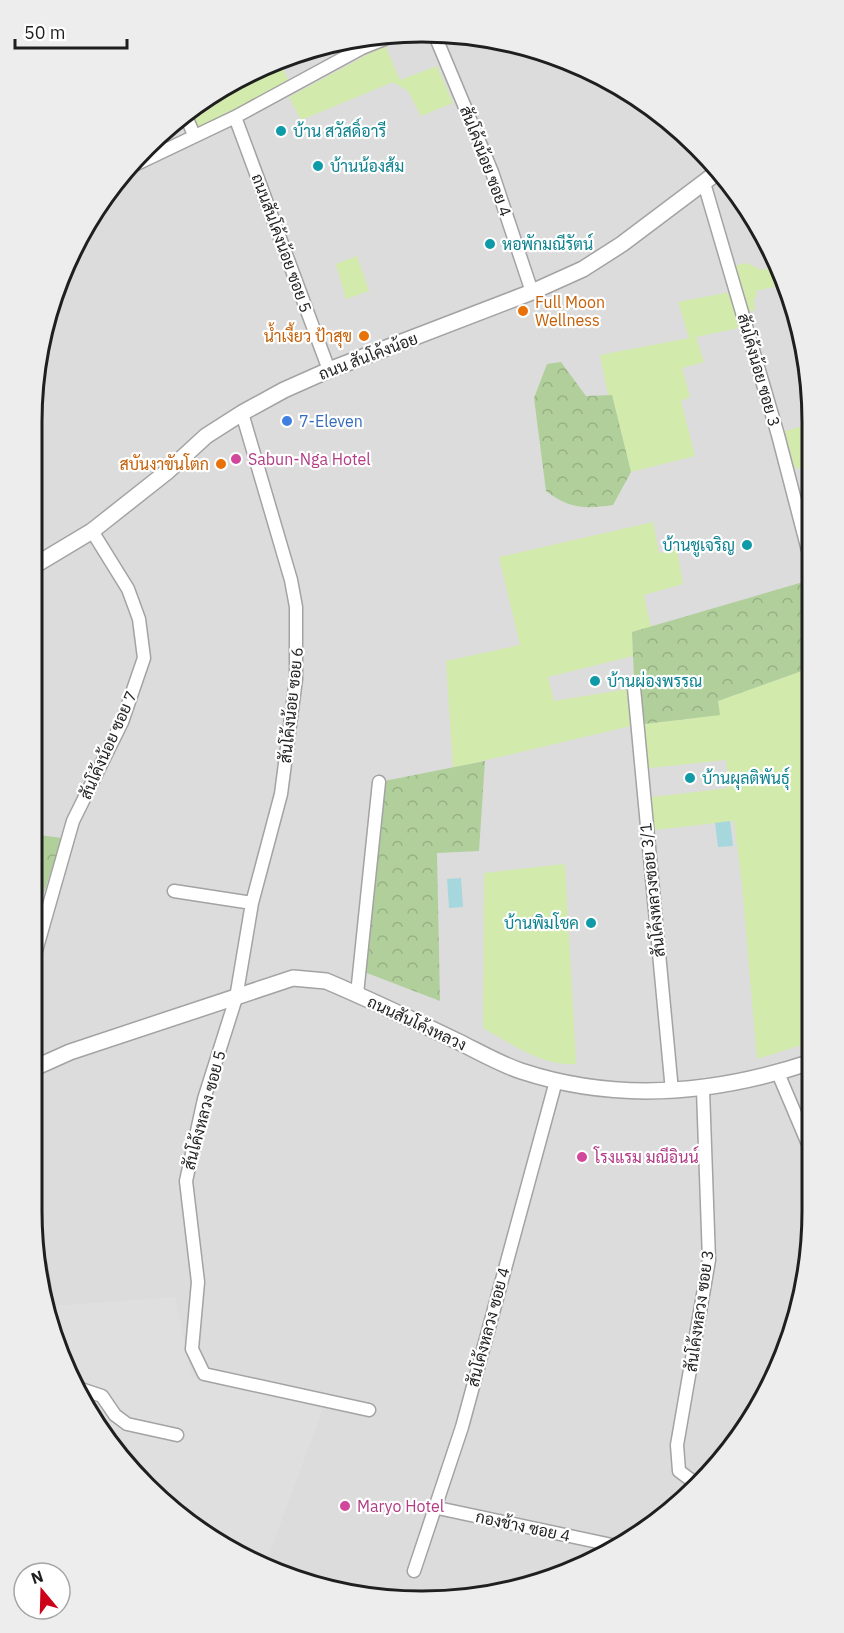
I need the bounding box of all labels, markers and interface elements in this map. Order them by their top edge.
scale bar [15,12,128,50]
text: 50 m [24,21,66,44]
street label: สันโค้งน้อย ซอย 4 [456,103,517,219]
place label: บ้าน สวัสดิ์อารี [293,117,386,141]
marker: บ้าน สวัสดิ์อารี [274,124,288,138]
place label: บ้านน้องส้ม [330,156,404,176]
marker: บ้านน้องส้ม [311,159,325,173]
street label: ถนนสันโค้งน้อย ซอย 5 [248,170,317,315]
place label: หอพักมณีรัตน์ [502,232,593,254]
marker: หอพักมณีรัตน์ [483,237,497,251]
place label: Full Moon Wellness [535,292,605,330]
marker: Full Moon Wellness [516,304,530,318]
street label: สันโค้งน้อย ซอย 3 [733,311,786,429]
place label: น้ำเงี้ยว ป้าสุข [264,322,352,348]
street label: ถนน สันโค้งน้อย [315,327,420,384]
marker: น้ำเงี้ยว ป้าสุข [357,329,371,343]
place label: 7-Eleven [299,411,363,431]
marker: 7-Eleven [280,414,294,428]
place label: Sabun-Nga Hotel [248,449,371,469]
marker: Sabun-Nga Hotel [229,452,243,466]
place label: สบันงาขันโตก [119,453,209,474]
marker: สบันงาขันโตก [214,457,228,471]
place label: บ้านชูเจริญ [662,535,735,557]
marker: บ้านชูเจริญ [740,538,754,552]
street label: สันโค้งน้อย ซอย 6 [274,646,307,764]
place label: บ้านผ่องพรรณ [607,671,702,691]
marker: บ้านผ่องพรรณ [588,674,602,688]
street label: สันโค้งน้อย ซอย 7 [74,687,141,802]
place label: บ้านผุลติพันธ์ุ [702,766,790,790]
marker: บ้านผุลติพันธ์ุ [683,771,697,785]
street label: สันโค้งหลวงซอย 3/1 [634,822,669,958]
place label: บ้านพิมโชค [504,912,579,933]
marker: บ้านพิมโชค [584,916,598,930]
street label: ถนนสันโค้งหลวง [364,990,470,1055]
street label: สันโค้งหลวง ซอย 5 [177,1048,230,1172]
place label: โรงแรม มณีอินน์ [593,1145,699,1167]
marker: โรงแรม มณีอินน์ [575,1150,589,1164]
street label: สันโค้งหลวง ซอย 3 [680,1249,717,1373]
street label: สันโค้งหลวง ซอย 4 [461,1265,514,1389]
place label: Maryo Hotel [357,1496,444,1516]
marker: Maryo Hotel [338,1499,352,1513]
street label: กองช้าง ซอย 4 [474,1506,572,1546]
north arrow [12,1561,72,1621]
text: N [28,1565,46,1588]

